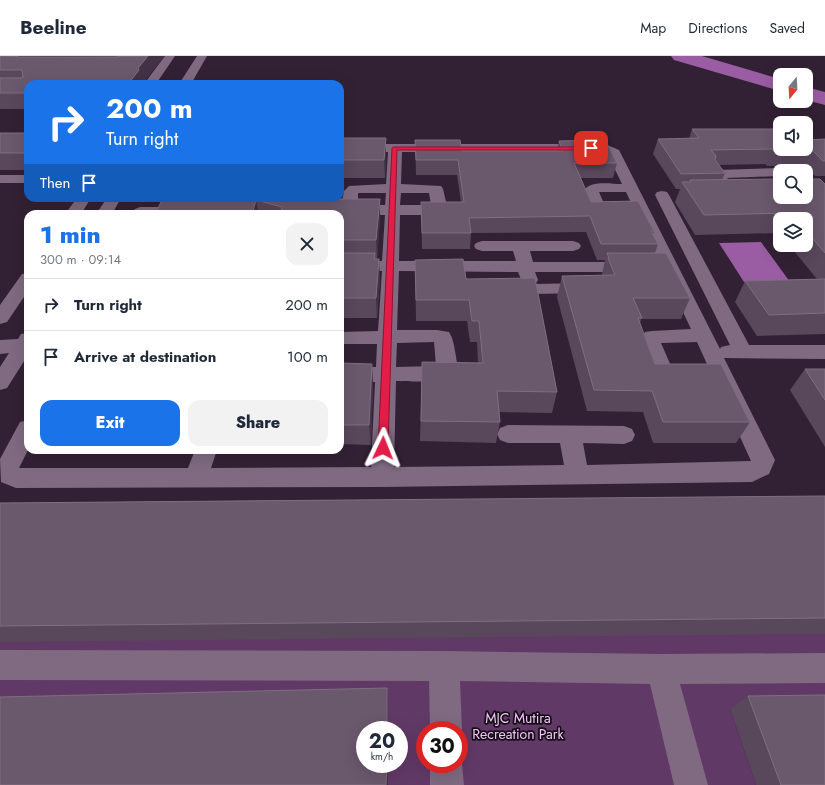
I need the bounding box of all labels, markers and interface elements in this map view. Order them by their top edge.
text: Beeline [20,14,87,41]
text: Map [640,18,666,38]
text: Directions [688,18,748,38]
text: Saved [770,18,805,38]
north arrow [773,68,813,108]
map controls [773,68,813,252]
text: 200 m [106,88,193,129]
icon: right [40,96,92,148]
button: sound [773,116,813,156]
text: Turn right [106,126,178,152]
pin [574,131,608,165]
icon: arrive [580,137,602,159]
button: search [773,164,813,204]
text: Then [40,172,70,194]
icon: arrive [78,172,100,194]
button: layers [773,212,813,252]
text: 1 min [40,217,101,252]
button: close [286,223,328,265]
text: 300 m · 09:14 [40,250,121,269]
icon: right [40,294,62,316]
text: Turn right [74,294,142,316]
text: 200 m [285,294,328,316]
icon: arrive [40,346,62,368]
text: Arrive at destination [74,346,216,368]
text: 100 m [287,346,328,368]
button: Exit [40,400,180,446]
button: Share [188,400,328,446]
position arrow [362,427,404,469]
park label: MJC Mutira Recreation Park [472,708,565,744]
speed limit sign: 30 [416,721,468,773]
text: 20 [369,727,395,756]
text: km/h [371,749,393,764]

